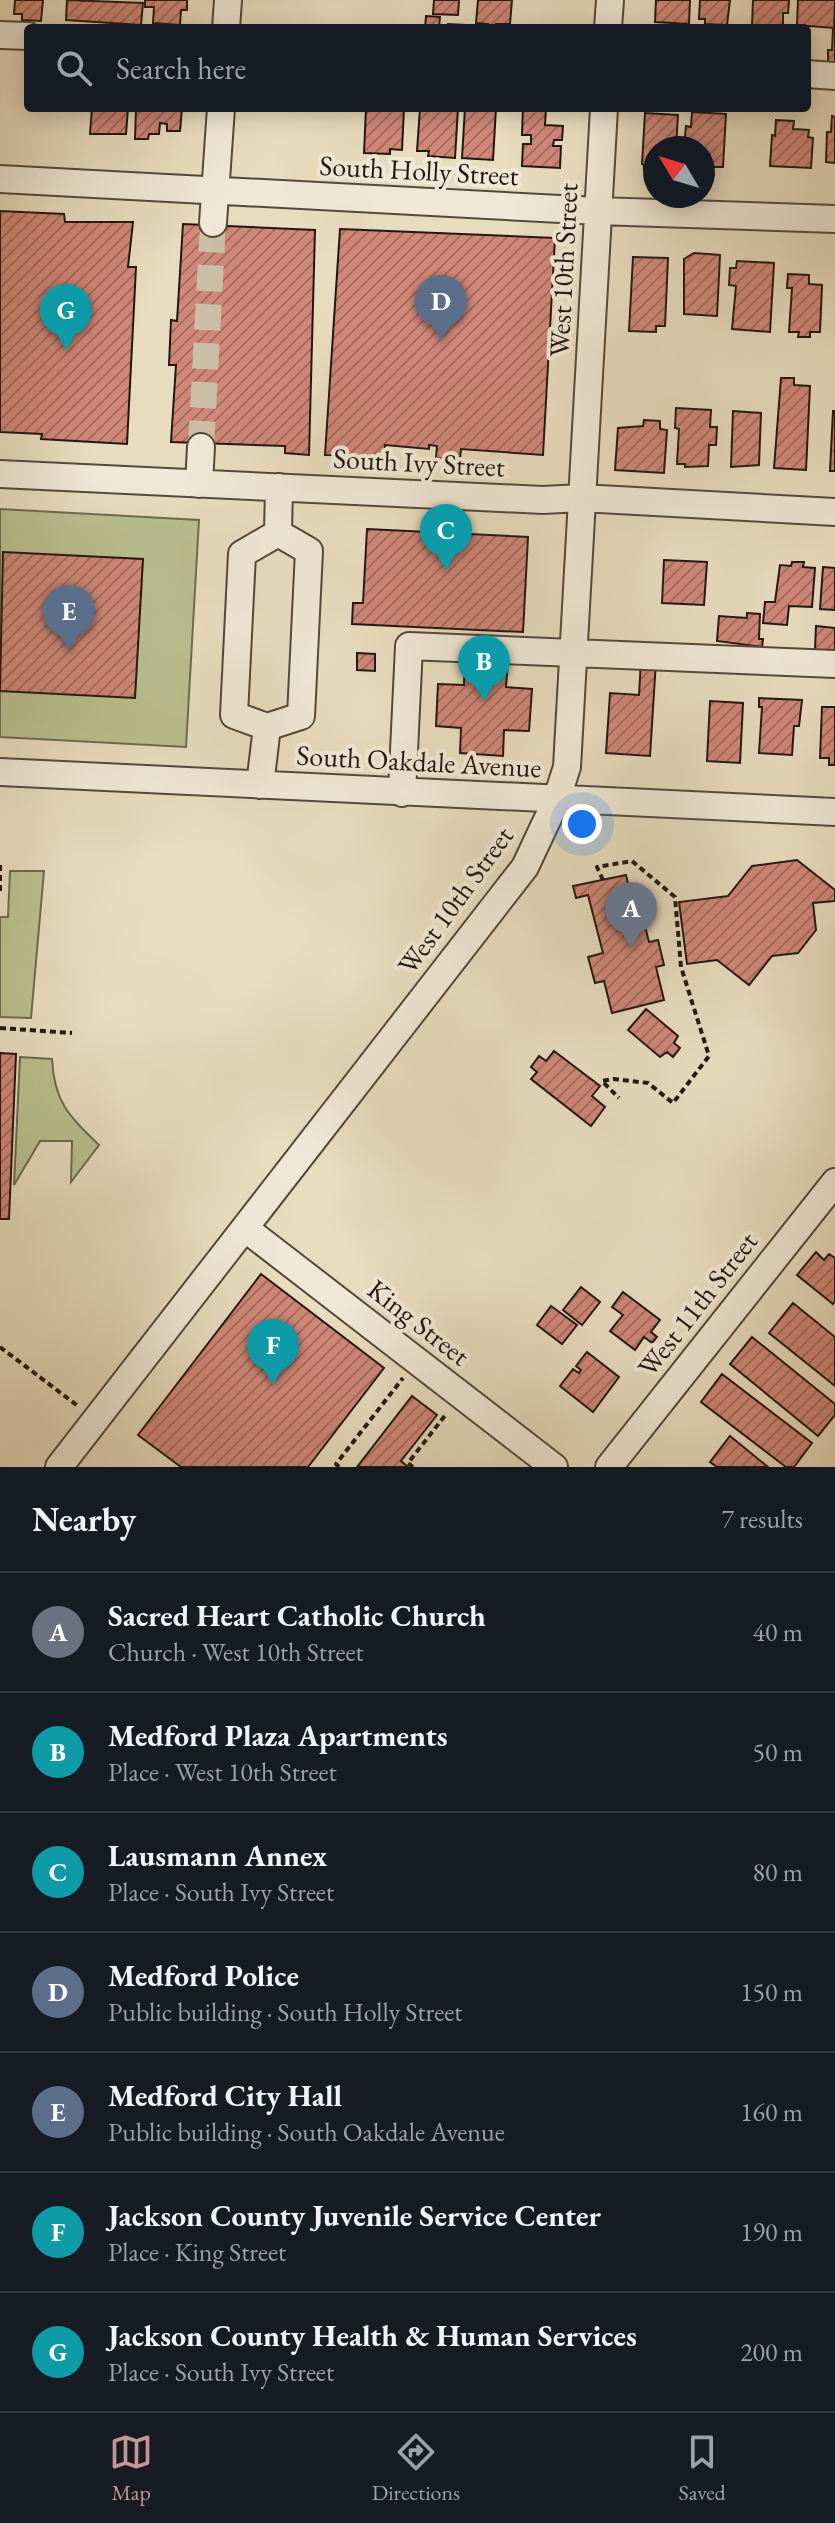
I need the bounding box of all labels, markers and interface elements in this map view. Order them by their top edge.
search box [24,24,811,112]
icon: search [52,46,96,90]
text: Search here [116,49,246,88]
north arrow [643,136,715,208]
street label: South Holly Street [318,147,520,193]
street label: West 10th Street [540,182,586,358]
pin: D [415,275,467,341]
pin: G [40,284,92,350]
street label: South Ivy Street [332,440,506,484]
pin: C [420,504,472,570]
pin: E [43,585,95,651]
pin: B [458,635,510,701]
street label: South Oakdale Avenue [296,737,542,785]
your location [562,804,602,844]
street label: West 10th Street [389,819,521,981]
pin: A [605,882,657,948]
street label: West 11th Street [629,1224,765,1384]
street label: King Street [361,1271,478,1373]
pin: F [247,1319,299,1385]
text: Nearby [32,1497,136,1541]
text: 7 results [722,1502,803,1536]
text: Sacred Heart Catholic Church [108,1596,486,1635]
text: A [49,1615,67,1649]
text: 40 m [753,1615,803,1649]
text: Church · West 10th Street [108,1635,364,1669]
text: Medford Plaza Apartments [108,1716,448,1755]
text: B [50,1735,66,1769]
text: 50 m [753,1735,803,1769]
text: Place · West 10th Street [108,1755,337,1789]
text: Lausmann Annex [108,1836,327,1875]
text: C [49,1855,67,1889]
text: 80 m [753,1855,803,1889]
text: Place · South Ivy Street [108,1875,334,1909]
text: Medford Police [108,1956,299,1995]
text: D [48,1975,68,2009]
text: 150 m [740,1975,803,2009]
text: Public building · South Holly Street [108,1995,462,2029]
text: Medford City Hall [108,2076,342,2115]
text: E [51,2095,65,2129]
text: 160 m [740,2095,803,2129]
text: Public building · South Oakdale Avenue [108,2115,505,2149]
text: Jackson County Juvenile Service Center [108,2196,601,2235]
text: F [51,2215,65,2249]
text: 190 m [740,2215,803,2249]
text: Place · King Street [108,2235,286,2269]
text: Jackson County Health & Human Services [108,2316,637,2355]
text: G [49,2335,67,2369]
text: 200 m [740,2335,803,2369]
text: Place · South Ivy Street [108,2355,334,2389]
tab: Map [109,2430,153,2507]
tab: Directions [372,2430,460,2507]
tab: Saved [679,2430,726,2507]

